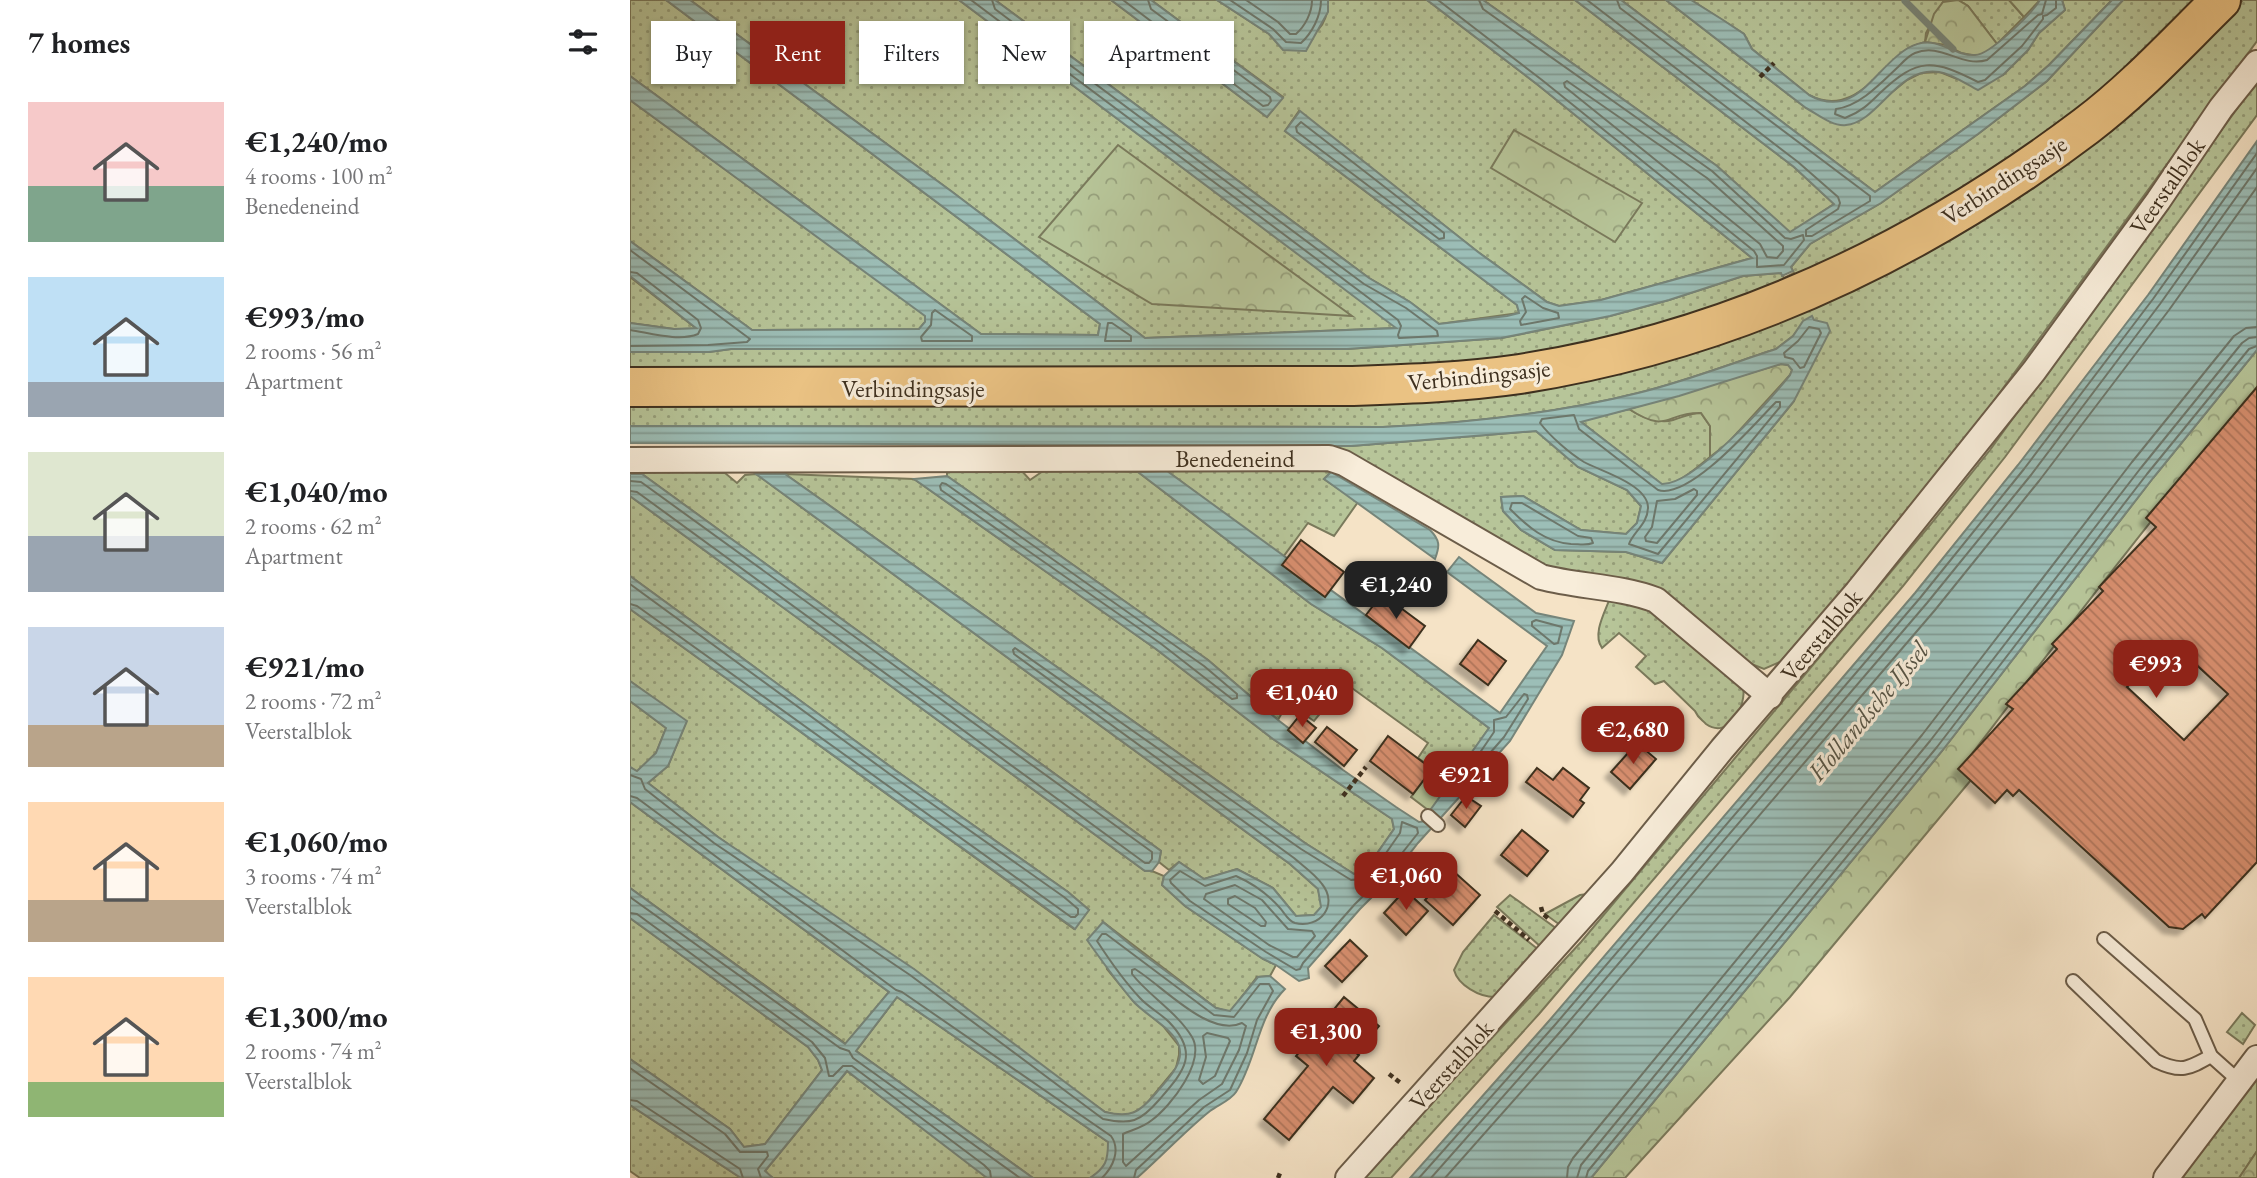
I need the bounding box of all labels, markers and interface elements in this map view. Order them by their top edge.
chip: Buy [651,21,736,84]
chip: Rent [750,21,845,84]
chip: Filters [859,21,964,84]
chip: New [978,21,1070,84]
chip: Apartment [1084,21,1234,84]
text: 7 homes [28,23,130,62]
icon: filters [564,23,602,61]
text: €1,240/mo [245,122,388,161]
street label: Verbindingsasje [1936,128,2072,232]
icon: home [84,130,168,214]
street label: Veerstalblok [2122,131,2212,241]
text: 4 rooms · 100 m² [245,161,393,191]
text: Benedeneind [245,191,360,221]
text: €993/mo [245,297,364,336]
icon: home [84,305,168,389]
text: 2 rooms · 56 m² [245,336,382,366]
street label: Verbindingsasje [1406,352,1552,398]
text: Apartment [245,366,343,396]
street label: Verbindingsasje [841,373,985,404]
street label: Benedeneind [1175,443,1296,474]
text: €1,040/mo [245,472,388,511]
icon: home [84,480,168,564]
text: 2 rooms · 62 m² [245,511,382,541]
text: Apartment [245,541,343,571]
pin: €1,240 [1339,562,1453,621]
text: €1,240 [1360,569,1432,599]
street label: Veerstalblok [1773,582,1869,688]
water label: Hollandsche IJssel [1799,634,1936,788]
pin: €993 [2115,640,2197,700]
text: €921/mo [245,647,364,686]
text: €993 [2129,648,2183,678]
icon: home [84,655,168,739]
pin: €1,040 [1245,670,1359,729]
text: €1,040 [1266,677,1338,707]
text: 2 rooms · 72 m² [245,686,382,716]
pin: €2,680 [1576,706,1690,766]
text: €2,680 [1597,714,1669,744]
text: Veerstalblok [245,716,352,746]
pin: €921 [1425,752,1507,811]
text: €921 [1439,759,1493,789]
text: €1,060/mo [245,822,388,861]
icon: home [84,830,168,914]
pin: €1,060 [1349,852,1463,912]
text: €1,060 [1370,860,1442,890]
text: 3 rooms · 74 m² [245,861,382,891]
text: Veerstalblok [245,891,352,921]
text: €1,300/mo [245,997,388,1036]
icon: home [84,1005,168,1089]
pin: €1,300 [1269,1009,1383,1068]
street label: Veerstalblok [1402,1013,1500,1117]
text: €1,300 [1290,1016,1362,1046]
text: 2 rooms · 74 m² [245,1036,382,1066]
text: Veerstalblok [245,1066,352,1096]

